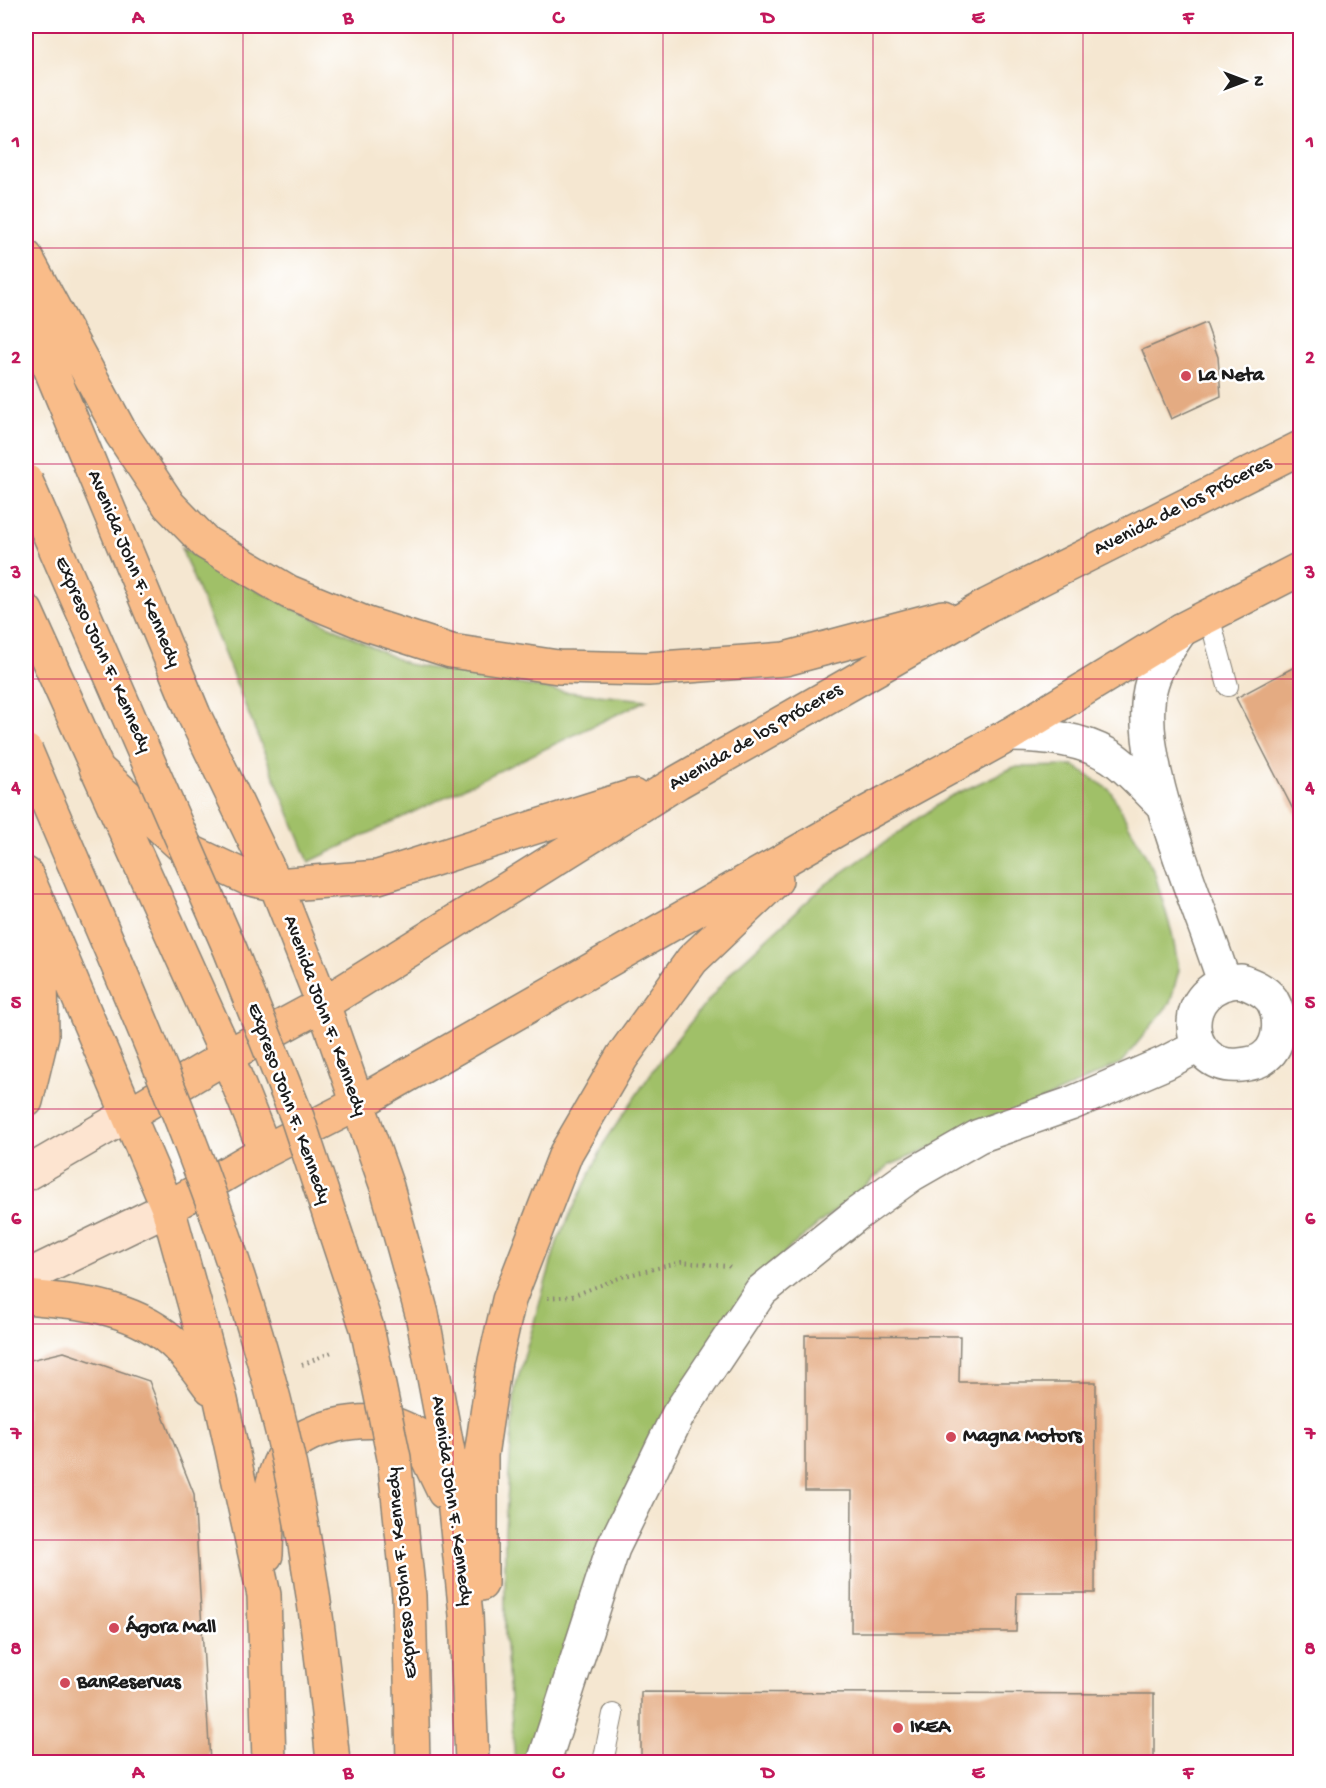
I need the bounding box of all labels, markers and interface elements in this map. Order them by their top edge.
text: A [131,8,146,31]
text: B [342,8,354,31]
text: C [552,8,566,31]
text: D [759,8,775,31]
text: E [972,8,986,31]
text: F [1182,8,1195,31]
north arrow [1215,51,1275,111]
text: N [1247,76,1266,87]
text: 1 [11,132,20,155]
text: 1 [1305,132,1314,155]
text: 2 [11,348,21,371]
text: 2 [1305,348,1315,371]
place label: La Neta [1198,365,1265,388]
marker: La Neta [1179,369,1193,383]
street label: Avenida de los Próceres [1090,452,1276,562]
street label: Avenida John F. Kennedy [81,467,185,671]
street label: Expreso John F. Kennedy [48,553,156,757]
text: 3 [10,563,21,586]
text: 3 [1304,563,1315,586]
street label: Avenida de los Próceres [665,679,847,797]
text: 4 [10,778,21,801]
text: 4 [1304,778,1315,801]
street label: Avenida John F. Kennedy [277,913,371,1120]
text: 5 [11,993,22,1016]
text: 5 [1305,993,1316,1016]
street label: Expreso John F. Kennedy [241,1000,335,1208]
text: 6 [11,1209,22,1232]
text: 6 [1305,1209,1316,1232]
street label: Avenida John F. Kennedy [425,1395,477,1608]
text: 7 [10,1424,23,1447]
text: 7 [1304,1424,1317,1447]
place label: Magna Motors [963,1426,1084,1449]
marker: Magna Motors [944,1430,958,1444]
street label: Expreso John F. Kennedy [382,1466,424,1680]
place label: Ágora Mall [125,1615,217,1640]
marker: Ágora Mall [107,1621,121,1635]
text: 8 [11,1639,22,1662]
text: 8 [1305,1639,1316,1662]
place label: BanReservas [76,1672,182,1695]
marker: BanReservas [58,1676,72,1690]
place label: IKEA [910,1717,952,1740]
marker: IKEA [891,1721,905,1735]
text: A [131,1763,146,1786]
text: B [342,1763,354,1786]
text: C [552,1763,566,1786]
text: D [759,1763,775,1786]
text: E [972,1763,986,1786]
text: F [1182,1763,1195,1786]

